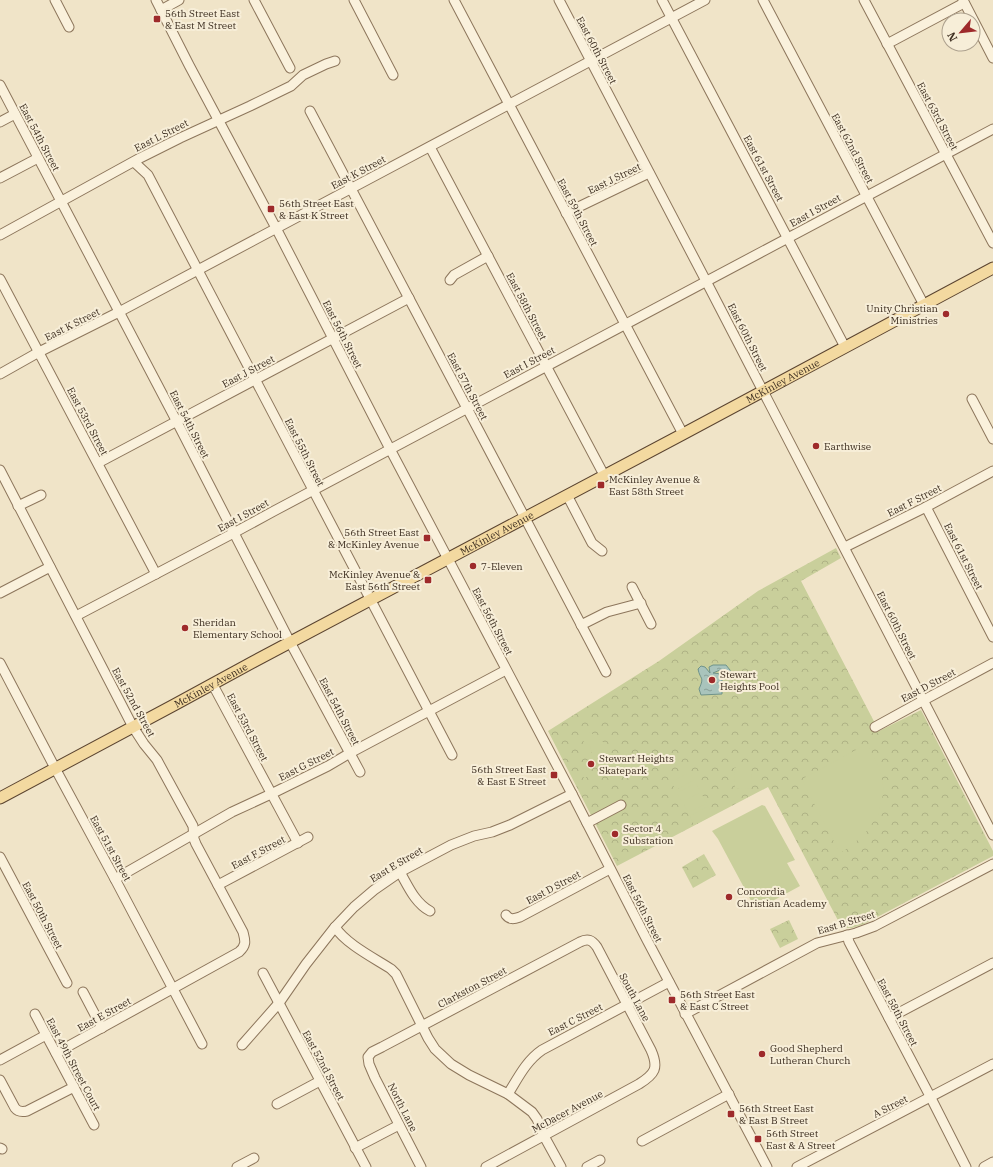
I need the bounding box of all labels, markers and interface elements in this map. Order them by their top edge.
place label: 56th Street East & East M Street [165,7,240,32]
north arrow [941,12,981,52]
marker: 56th Street East & East M Street [152,14,162,24]
street label: East 60th Street [573,14,620,87]
text: N [944,29,960,44]
street label: East 63rd Street [914,80,961,153]
street label: East 54th Street [16,101,63,174]
street label: East 62nd Street [829,111,877,186]
street label: East L Street [132,116,191,155]
street label: East 61st Street [741,133,787,204]
street label: East K Street [329,152,388,192]
street label: East J Street [586,160,643,197]
street label: East 59th Street [554,176,601,249]
street label: East I Street [787,191,843,230]
place label: 56th Street East & East K Street [279,197,354,222]
marker: 56th Street East & East K Street [266,204,276,214]
street label: East 58th Street [503,270,550,343]
street label: East 56th Street [320,298,366,371]
street label: East 60th Street [725,301,771,374]
place label: Unity Christian Ministries [866,302,939,327]
street label: East K Street [43,305,102,344]
marker: Unity Christian Ministries [941,309,951,319]
street label: East I Street [501,343,558,381]
street label: East 57th Street [444,350,491,423]
street label: East J Street [220,352,277,391]
street label: McKinley Avenue [744,356,822,406]
street label: East 53rd Street [64,385,111,458]
street label: East 54th Street [167,388,213,461]
street label: East 55th Street [282,416,328,489]
place label: Earthwise [824,440,871,453]
marker: Earthwise [811,441,821,451]
place label: McKinley Avenue & East 58th Street [609,473,700,498]
marker: McKinley Avenue & East 58th Street [596,480,606,490]
street label: East F Street [885,481,944,520]
street label: East I Street [215,496,271,535]
street label: McKinley Avenue [458,508,536,558]
street label: East 61st Street [941,521,986,592]
place label: 56th Street East & McKinley Avenue [328,526,419,551]
marker: 56th Street East & McKinley Avenue [422,533,432,543]
place label: 7-Eleven [481,560,523,573]
marker: 7-Eleven [468,561,478,571]
place label: McKinley Avenue & East 56th Street [329,568,420,593]
marker: McKinley Avenue & East 56th Street [423,575,433,585]
street label: East 56th Street [469,585,516,658]
street label: East 60th Street [874,589,920,662]
place label: Sheridan Elementary School [193,616,282,641]
marker: Sheridan Elementary School [180,623,190,633]
street label: McKinley Avenue [172,660,250,711]
street label: East 52nd Street [109,665,158,740]
street label: East D Street [899,665,958,705]
place label: Stewart Heights Pool [720,668,779,693]
street label: East 54th Street [316,675,363,748]
marker: Stewart Heights Pool [707,675,717,685]
street label: East 53rd Street [224,691,271,764]
street label: East G Street [276,745,336,784]
place label: Stewart Heights Skatepark [599,752,674,777]
marker: Stewart Heights Skatepark [586,759,596,769]
place label: 56th Street East & East E Street [471,763,546,788]
marker: 56th Street East & East E Street [549,770,559,780]
street label: East 51st Street [87,813,134,884]
place label: Sector 4 Substation [623,822,674,847]
marker: Sector 4 Substation [610,829,620,839]
street label: East F Street [229,833,288,872]
street label: East E Street [367,843,425,885]
street label: East D Street [524,867,583,907]
street label: East 56th Street [620,872,666,945]
street label: East 50th Street [19,879,66,952]
place label: Concordia Christian Academy [737,885,827,910]
marker: Concordia Christian Academy [724,892,734,902]
street label: East B Street [816,907,877,937]
street label: Clarkston Street [436,964,509,1011]
street label: South Lane [616,971,653,1024]
street label: East 58th Street [874,976,921,1049]
place label: 56th Street East & East C Street [680,988,755,1013]
street label: East E Street [75,994,134,1035]
marker: 56th Street East & East C Street [667,995,677,1005]
street label: East C Street [546,1000,605,1039]
street label: East 49th Street Court [44,1016,104,1113]
street label: East 52nd Street [300,1028,348,1103]
place label: Good Shepherd Lutheran Church [770,1042,851,1067]
marker: Good Shepherd Lutheran Church [757,1049,767,1059]
street label: North Lane [385,1081,420,1134]
street label: McDacer Avenue [529,1087,605,1136]
street label: A Street [871,1092,910,1121]
place label: 56th Street East & East B Street [739,1102,814,1127]
marker: 56th Street East & East B Street [726,1109,736,1119]
place label: 56th Street East & A Street [766,1127,836,1152]
marker: 56th Street East & A Street [753,1134,763,1144]

